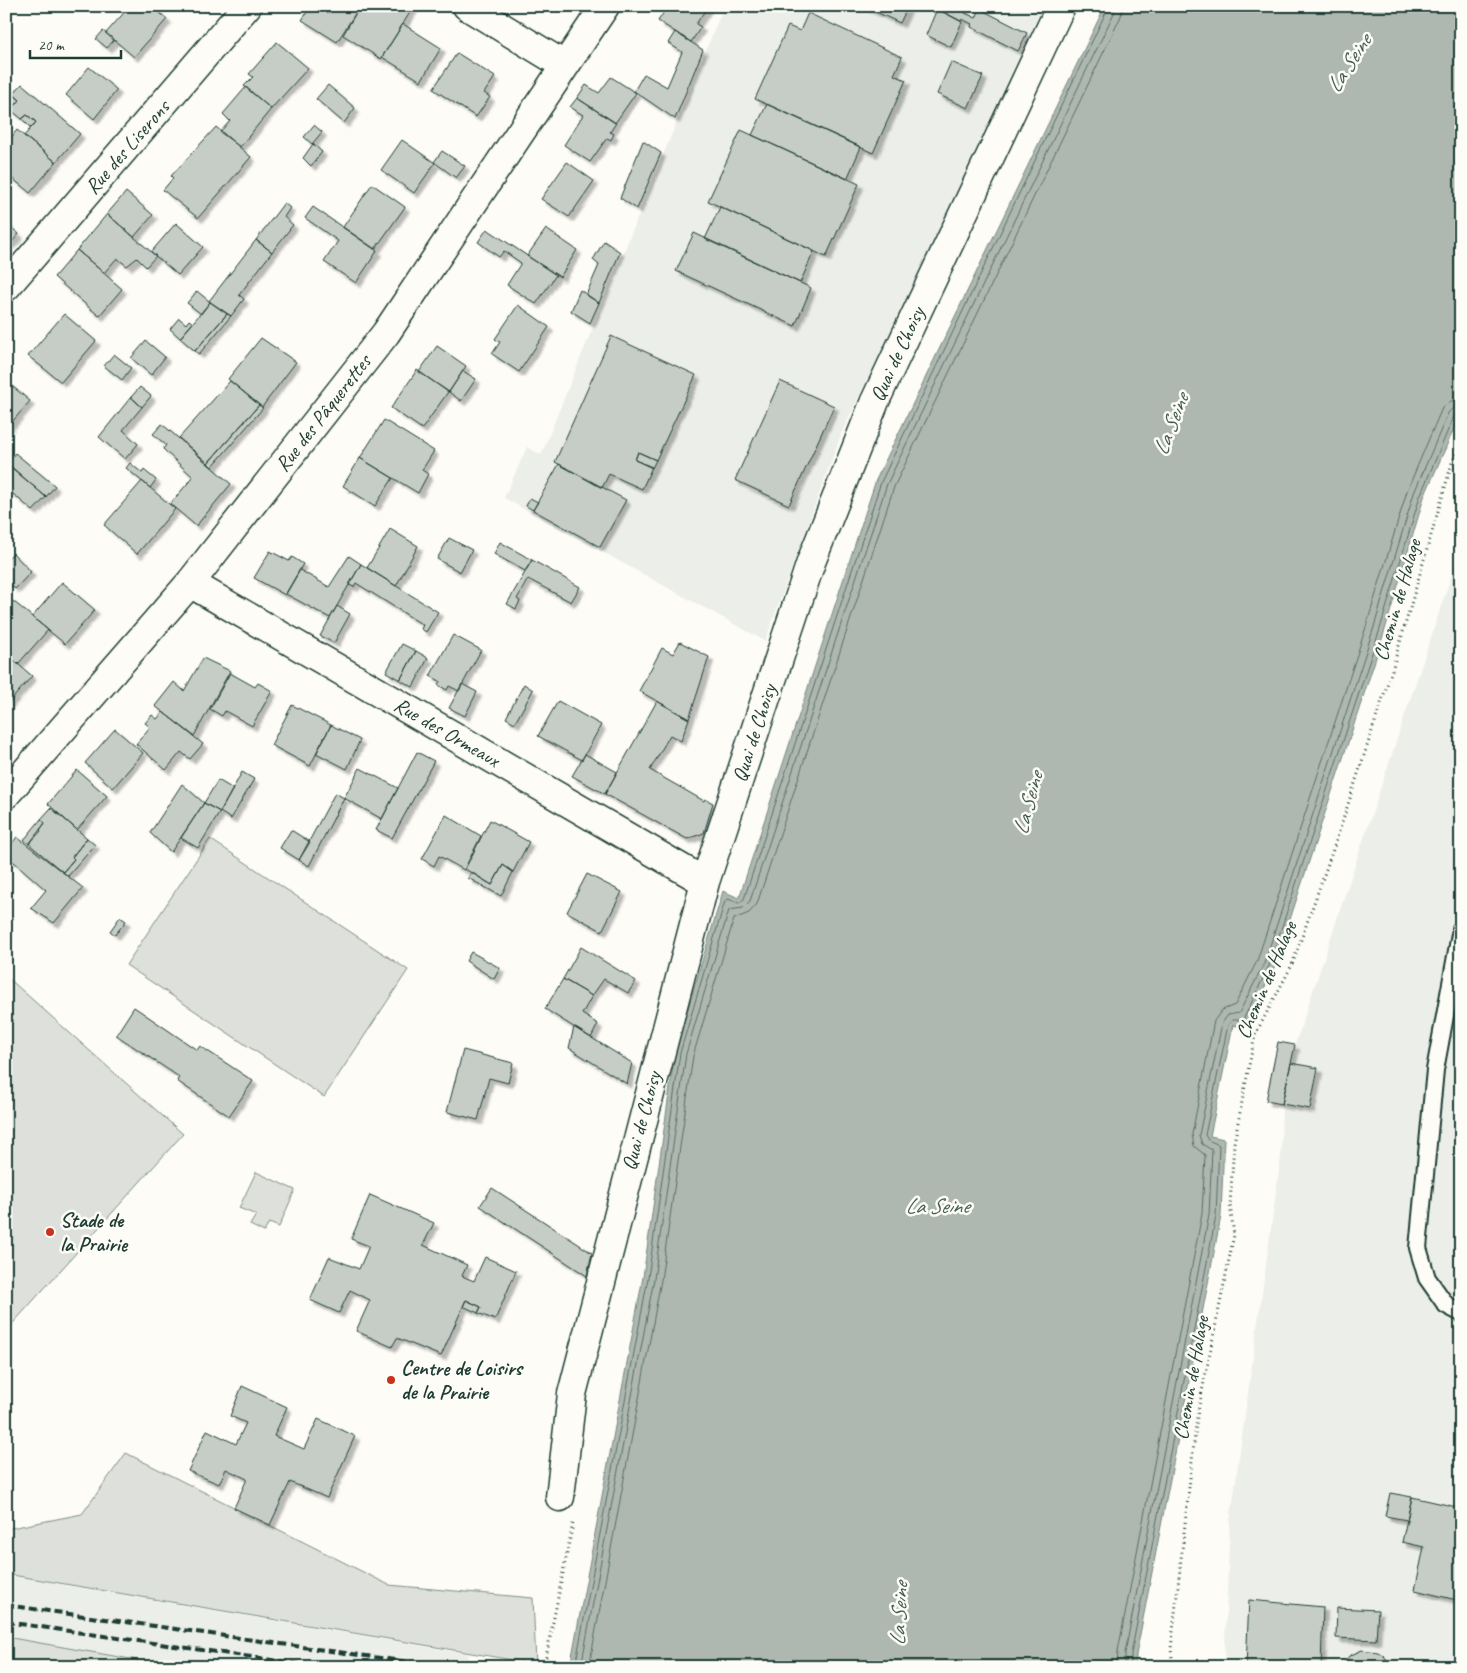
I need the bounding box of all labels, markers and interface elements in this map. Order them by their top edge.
water label: La Seine [1320,26,1380,98]
scale bar [30,28,121,60]
text: 20 m [38,36,65,55]
street label: Rue des Liserons [79,93,176,199]
street label: Quai de Choisy [864,301,931,405]
street label: Rue des Pâquerettes [269,348,378,477]
water label: La Seine [1147,386,1197,459]
street label: Chemin de Halage [1367,535,1427,664]
street label: Quai de Choisy [726,679,783,785]
street label: Rue des Ormeaux [390,691,506,774]
water label: La Seine [1006,765,1051,837]
street label: Chemin de Halage [1230,916,1303,1043]
street label: Quai de Choisy [615,1067,667,1173]
water label: La Seine [905,1192,973,1220]
place label: Stade de la Prairie [60,1207,129,1257]
marker: Stade de la Prairie [44,1226,56,1238]
street label: Chemin de Halage [1167,1313,1215,1442]
place label: Centre de Loisirs de la Prairie [401,1355,525,1405]
marker: Centre de Loisirs de la Prairie [385,1374,397,1386]
water label: La Seine [883,1578,915,1646]

